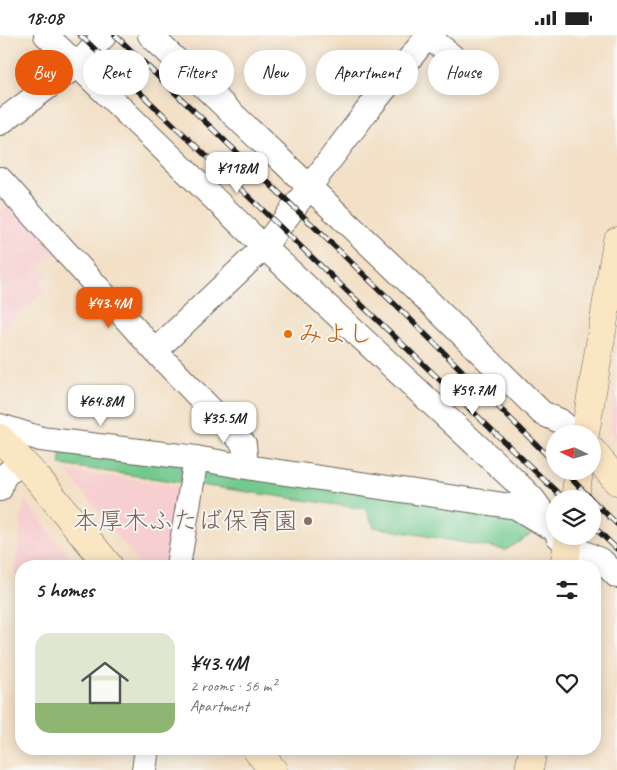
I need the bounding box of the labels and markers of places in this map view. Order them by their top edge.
pin: ¥118M [202,151,272,194]
pin: ¥43.4M [68,287,150,329]
place label: みよし [298,318,373,350]
marker: みよし [282,328,294,340]
pin: ¥59.7M [432,373,514,416]
pin: ¥64.8M [60,385,142,427]
pin: ¥35.5M [183,401,265,444]
place label: 本厚木ふたば保育園 [73,505,298,537]
marker: 本厚木ふたば保育園 [302,515,314,527]

